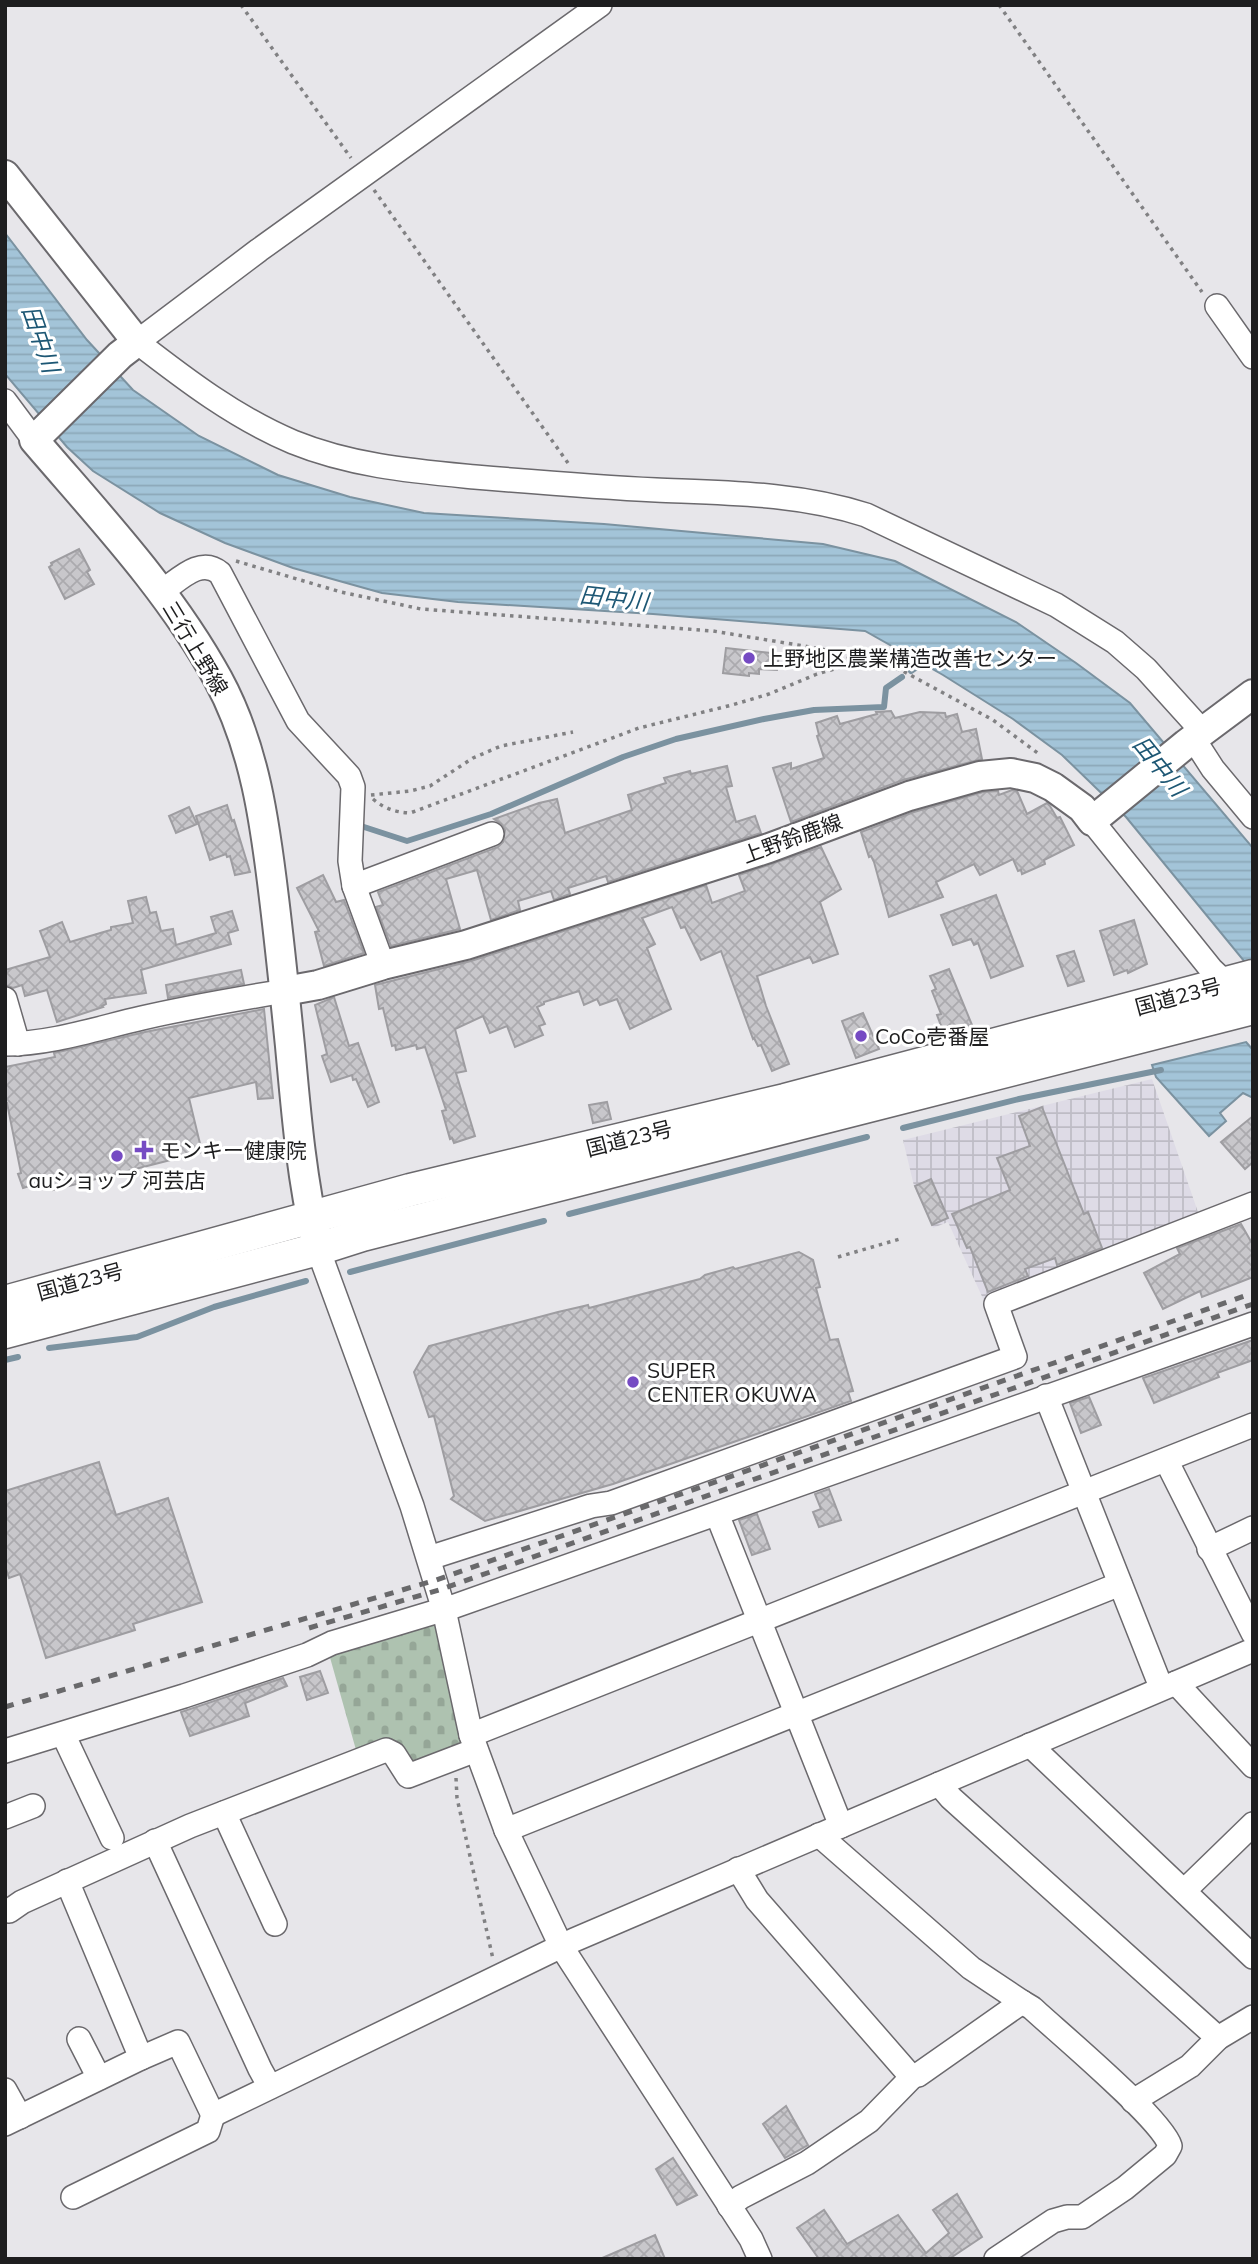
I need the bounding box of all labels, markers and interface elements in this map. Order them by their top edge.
water label: 田中川 [16,302,67,379]
water label: 田中川 [578,580,653,616]
street label: 三行上野線 [158,596,234,700]
place label: 上野地区農業構造改善センター [763,645,1057,671]
marker: 上野地区農業構造改善センター [741,650,757,666]
water label: 田中川 [1127,730,1195,804]
street label: 上野鈴鹿線 [738,808,846,868]
street label: 国道23号 [1132,972,1224,1020]
place label: CoCo壱番屋 [875,1023,989,1049]
marker: CoCo壱番屋 [853,1028,869,1044]
street label: 国道23号 [583,1115,675,1161]
place label: モンキー健康院 [160,1137,307,1163]
marker: モンキー健康院 [134,1140,154,1160]
marker: auショップ 河芸店 [109,1148,125,1164]
place label: auショップ 河芸店 [28,1167,206,1193]
street label: 国道23号 [34,1257,126,1305]
place label: SUPER CENTER OKUWA [647,1357,817,1407]
marker: SUPER CENTER OKUWA [625,1374,641,1390]

